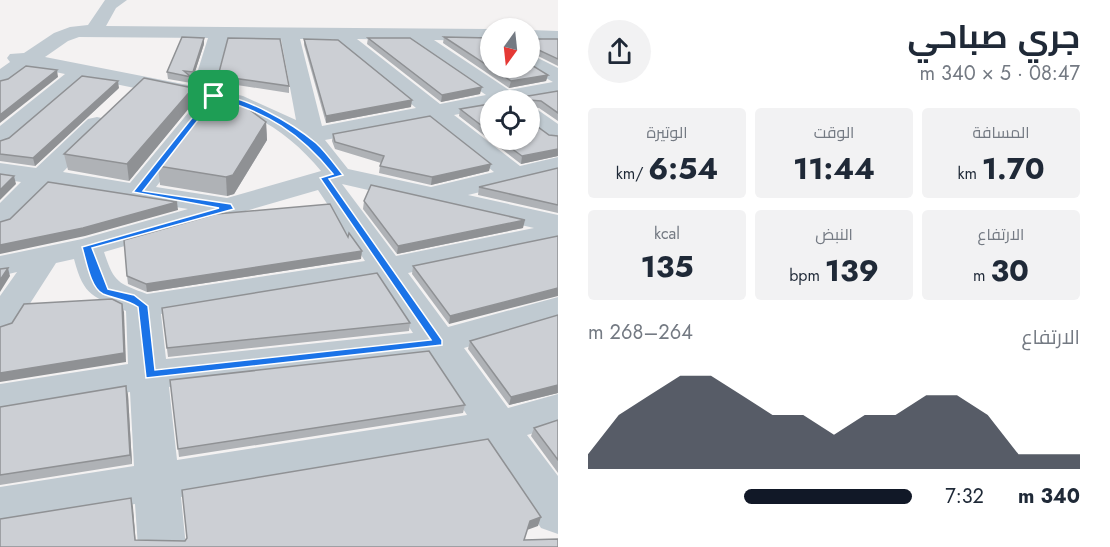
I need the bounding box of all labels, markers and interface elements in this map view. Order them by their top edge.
text: جري صباحي [907,13,1080,60]
north arrow [480,18,540,78]
map controls [480,18,540,150]
button: share [588,20,651,83]
text: 08:47 · 5 × 340 m [920,59,1080,88]
pin [188,70,239,121]
icon: arrive [197,79,230,112]
button: locate [480,90,540,150]
text: الوتيرة [646,121,688,144]
text: الوقت [814,121,854,144]
text: المسافة [973,121,1029,144]
text: 6:54 [648,147,718,190]
text: 11:44 [793,147,875,190]
text: 1.70 [982,147,1045,190]
text: /km [616,162,648,185]
text: km [957,162,982,185]
text: kcal [654,222,680,245]
text: النبض [815,223,853,246]
text: الارتفاع [978,223,1024,246]
text: 135 [640,245,694,288]
text: 139 [825,249,879,292]
text: 30 [990,249,1029,292]
text: bpm [789,264,825,287]
text: m [973,264,990,287]
text: 264–268 m [588,318,693,347]
text: الارتفاع [1021,323,1080,352]
text: 7:32 [945,482,984,511]
text: 340 m [1018,482,1080,511]

